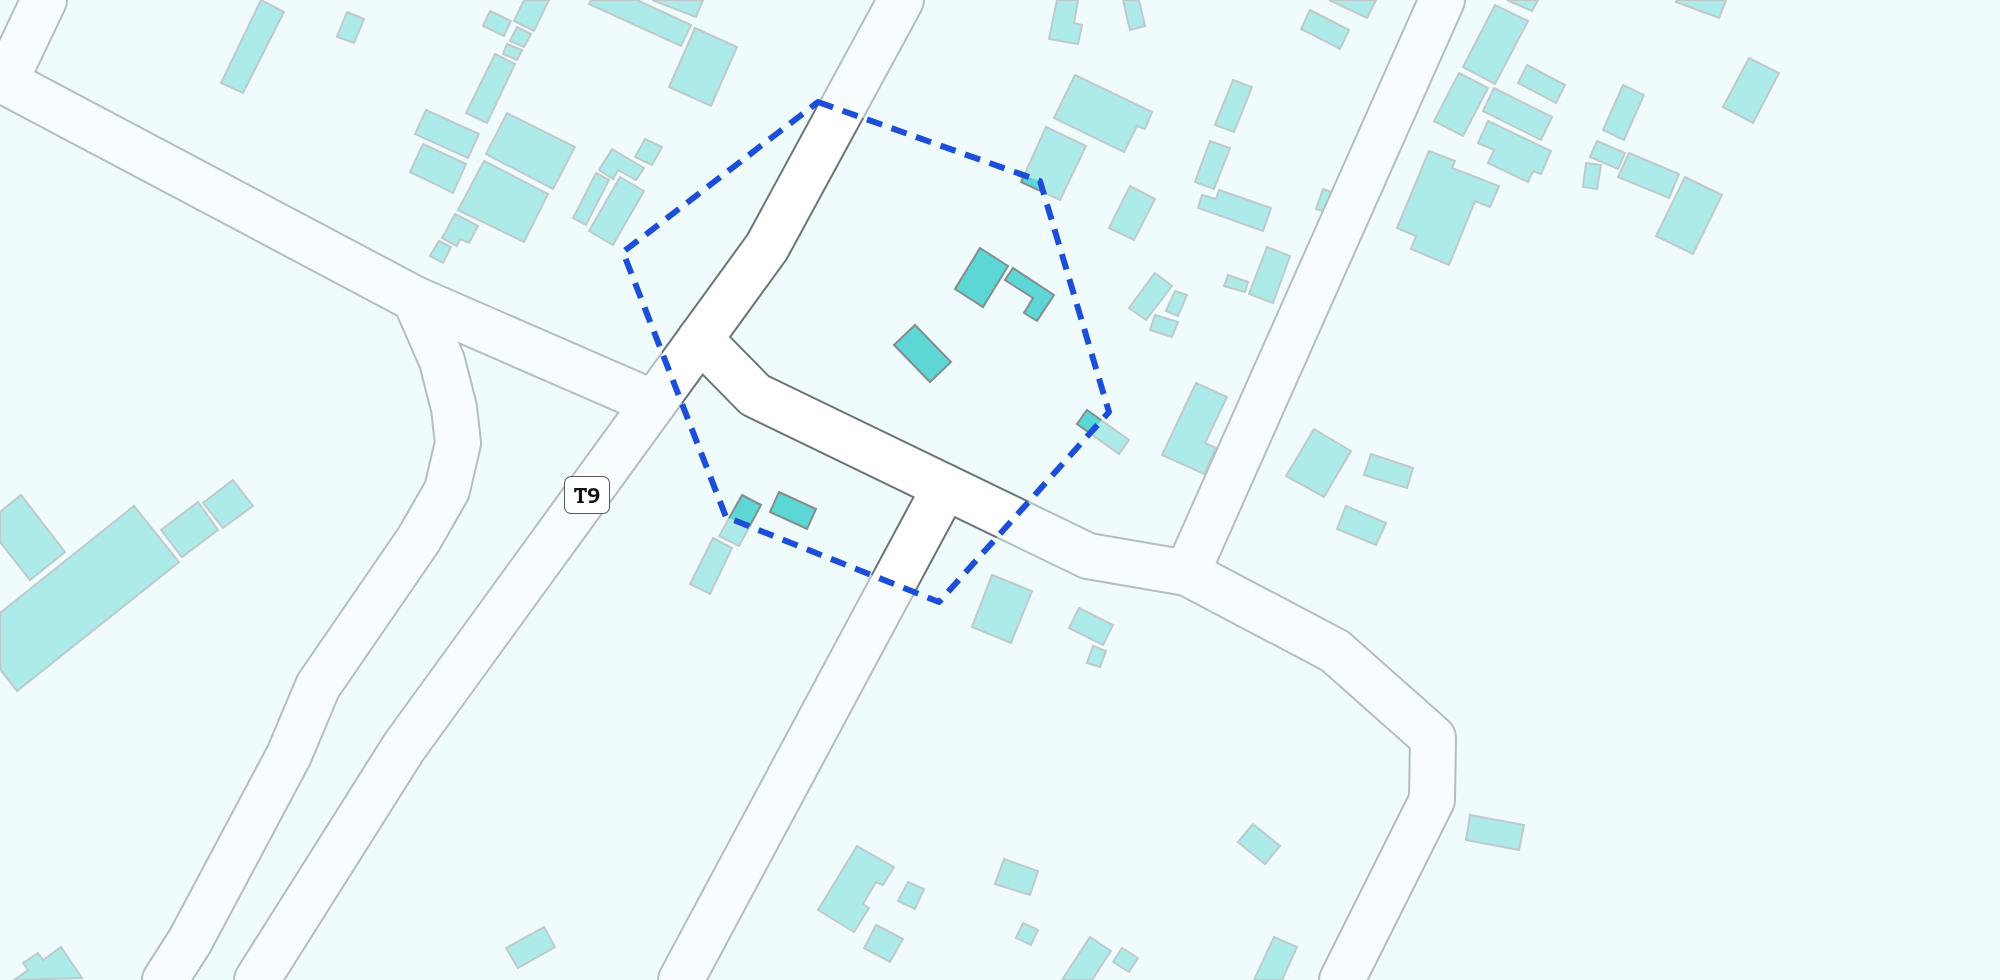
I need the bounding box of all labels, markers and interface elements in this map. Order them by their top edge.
road number: T9 [565,477,609,513]

